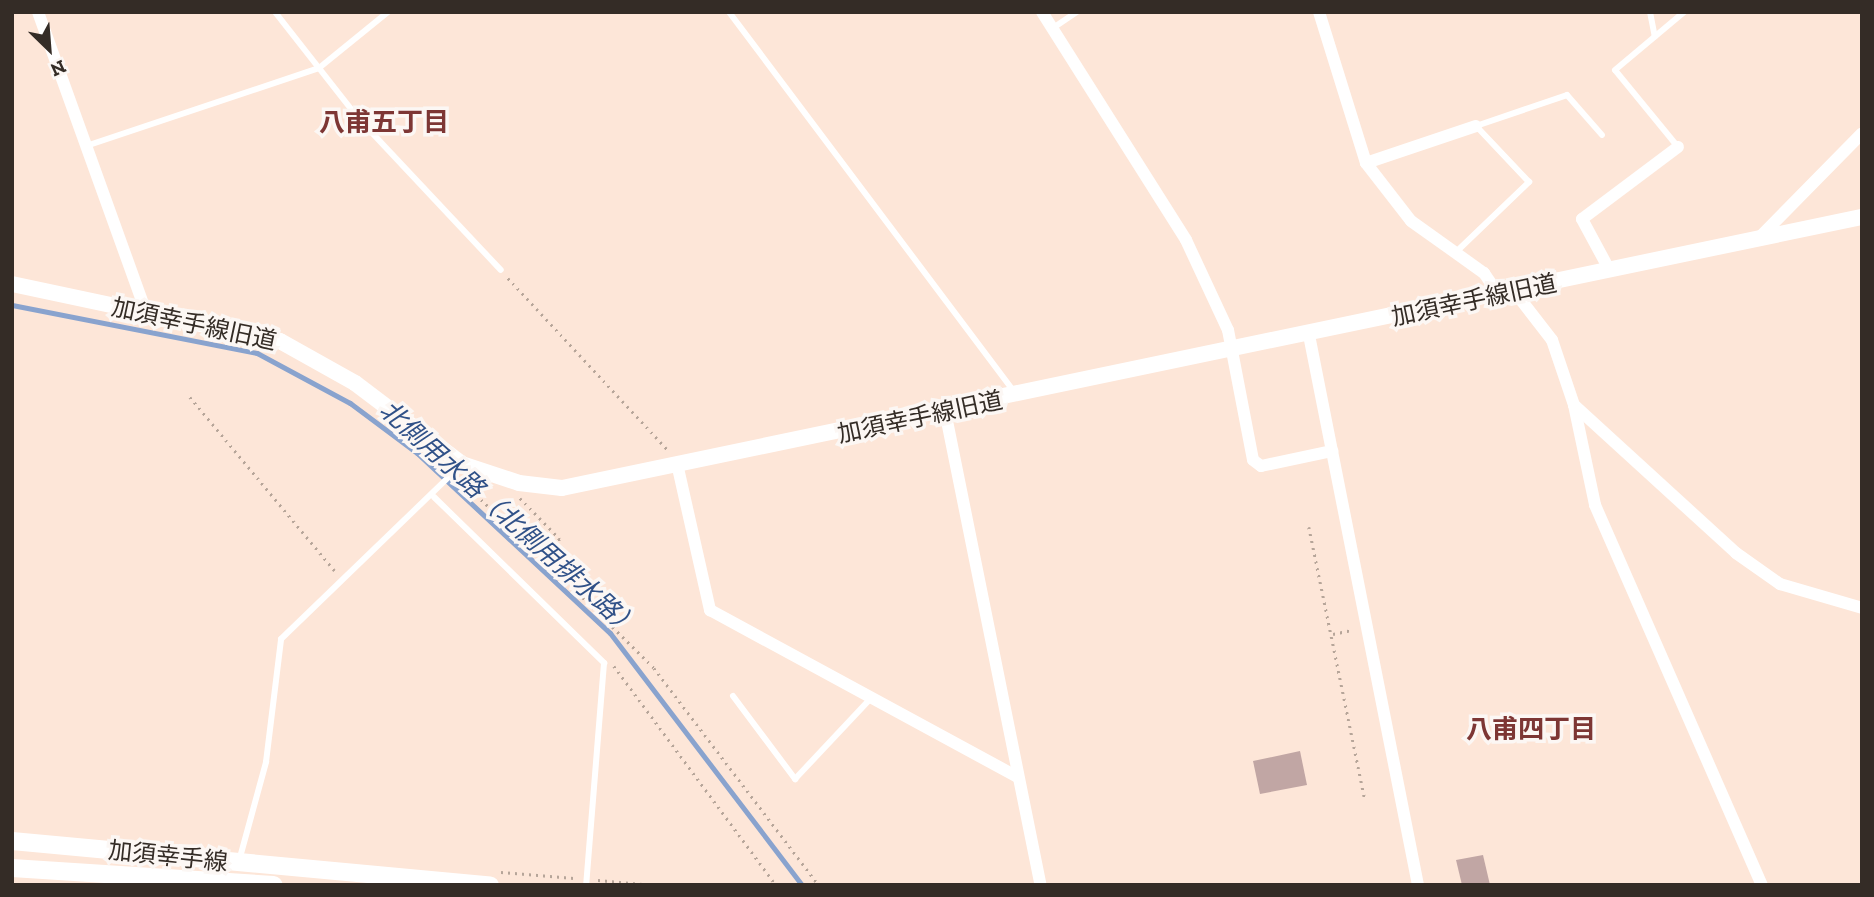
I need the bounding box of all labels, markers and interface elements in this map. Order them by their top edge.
north arrow [14,14,84,84]
text: N [47,55,70,82]
district label: 八甫五丁目 [319,107,449,139]
street label: 加須幸手線旧道 [1389,268,1559,332]
street label: 加須幸手線旧道 [109,292,279,356]
street label: 加須幸手線旧道 [835,385,1005,449]
water label: 北側用水路（北側用排水路） [373,394,645,644]
district label: 八甫四丁目 [1466,714,1596,746]
street label: 加須幸手線 [107,835,229,877]

